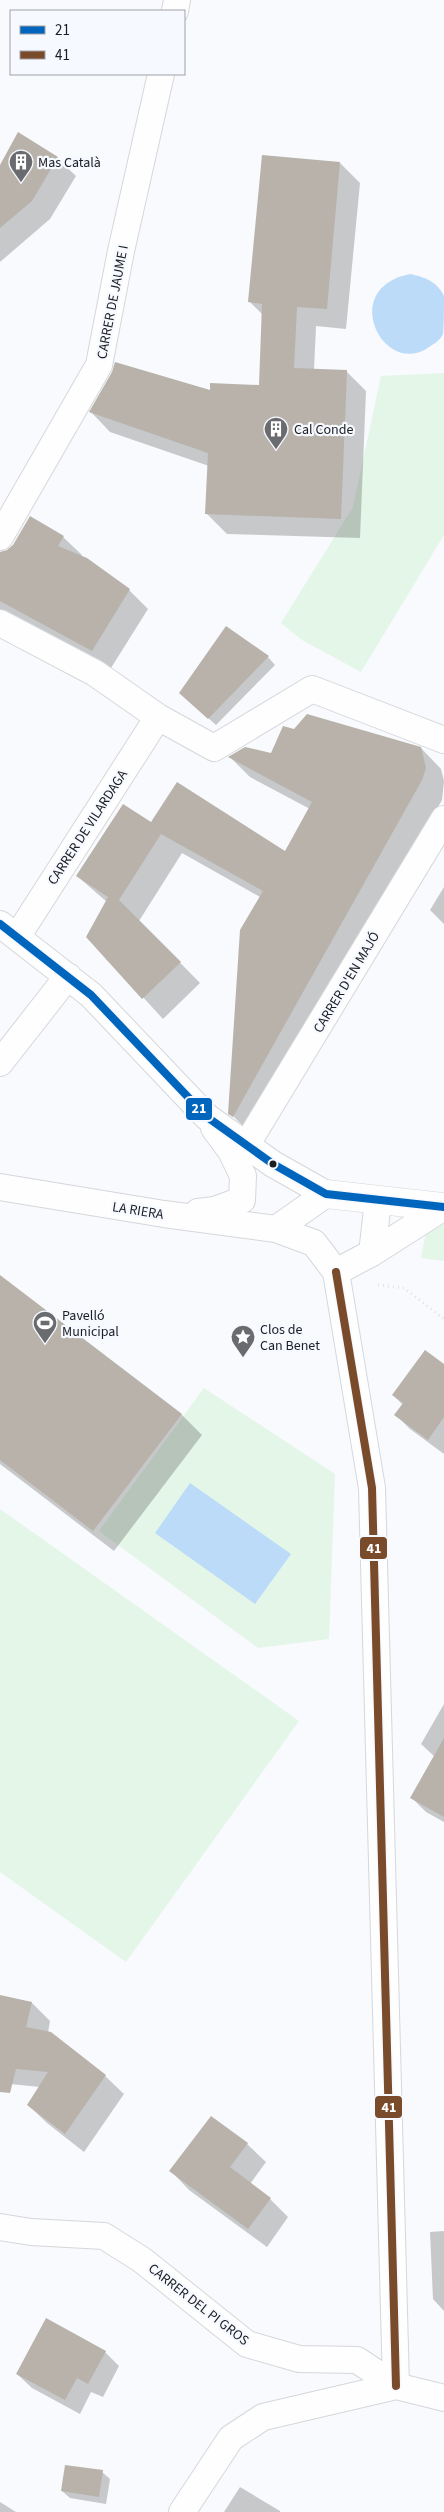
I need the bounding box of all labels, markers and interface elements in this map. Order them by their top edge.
legend [10,10,185,75]
text: 21 [55,20,70,41]
text: 41 [55,45,70,66]
building icon: Mas Català [8,149,34,183]
place label: Mas Català [38,153,101,173]
street label: CARRER DE JAUME I [92,244,134,361]
building icon: Cal Conde [263,416,289,450]
place label: Cal Conde [294,420,353,440]
street label: CARRER DE VILARDAGA [43,766,133,889]
street label: CARRER D'EN MAJÓ [309,928,385,1037]
line badge: 21 [185,1097,213,1121]
text: 21 [192,1099,206,1119]
unlabelled marker [268,1159,278,1169]
street label: LA RIERA [111,1197,165,1225]
place label: Pavelló Municipal [62,1306,119,1342]
sports icon: Pavelló Municipal [32,1310,58,1344]
place label: Clos de Can Benet [260,1320,320,1356]
place icon: Clos de Can Benet [230,1324,256,1358]
line badge: 41 [359,1536,388,1560]
text: 41 [367,1539,381,1559]
line badge: 41 [374,2095,403,2119]
text: 41 [382,2098,396,2118]
street label: CARRER DEL PI GROS [144,2259,253,2351]

